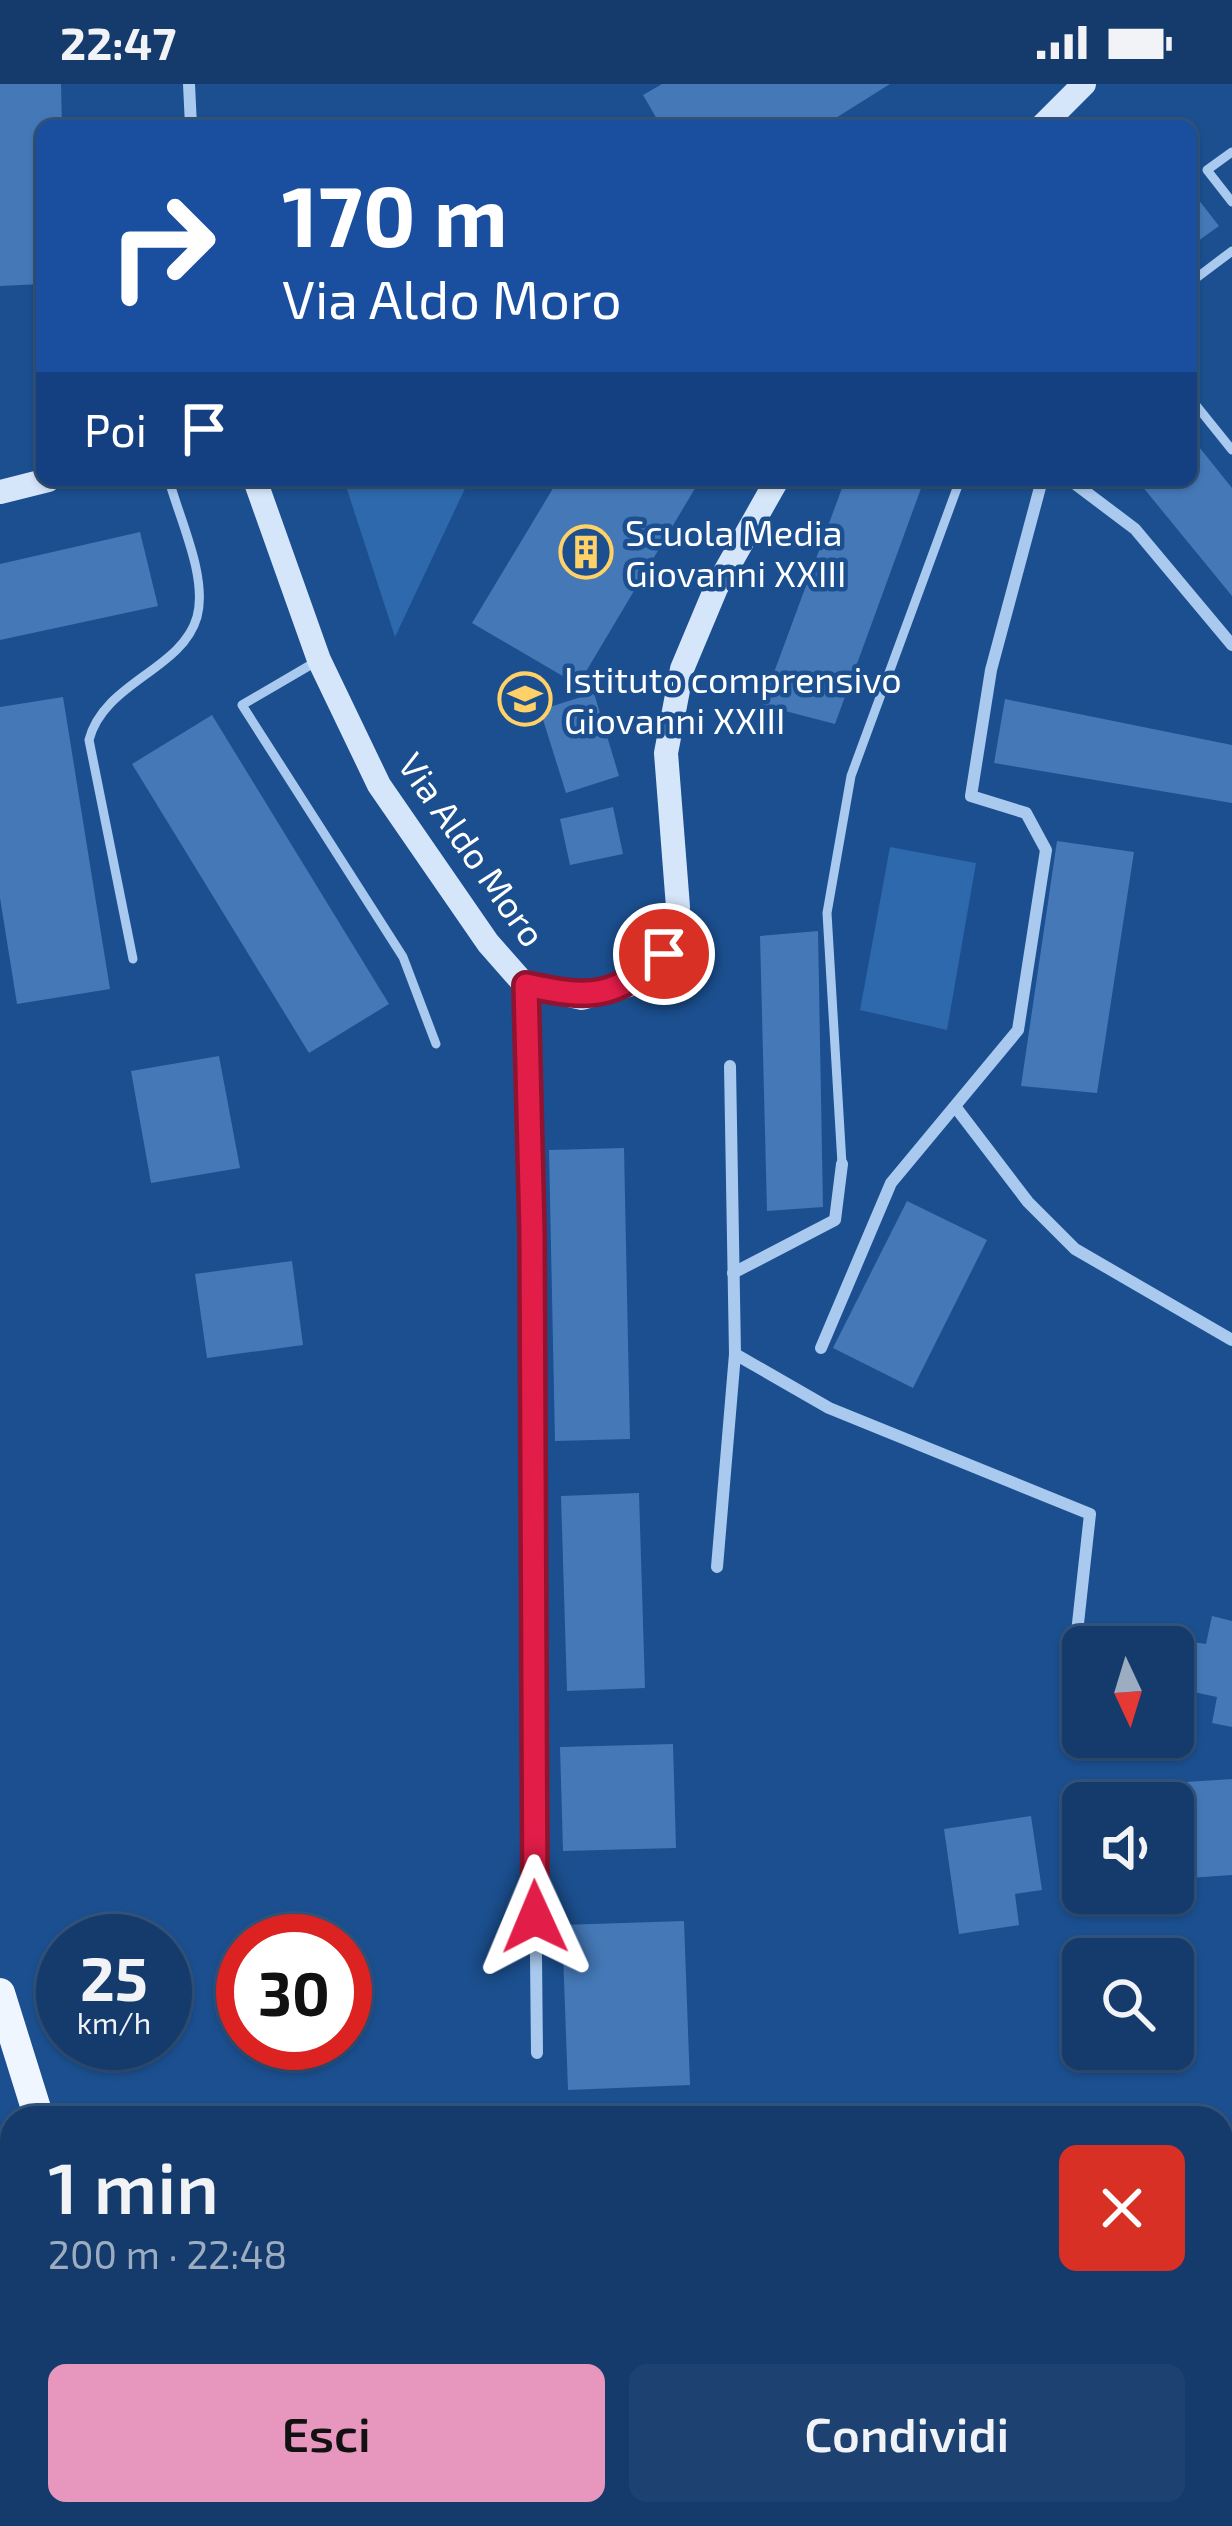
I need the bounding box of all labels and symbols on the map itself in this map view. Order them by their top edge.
place label: Scuola Media Giovanni XXIII [625,510,846,594]
building icon: Scuola Media Giovanni XXIII [558,524,614,580]
place label: Istituto comprensivo Giovanni XXIII [564,657,902,741]
school or university icon: Istituto comprensivo Giovanni XXIII [497,671,553,727]
street label: Via Aldo Moro [390,744,556,954]
pin [613,903,715,1005]
north arrow [1062,1626,1194,1758]
position arrow [472,1854,598,1980]
speed limit sign: 30 [216,1914,372,2070]

